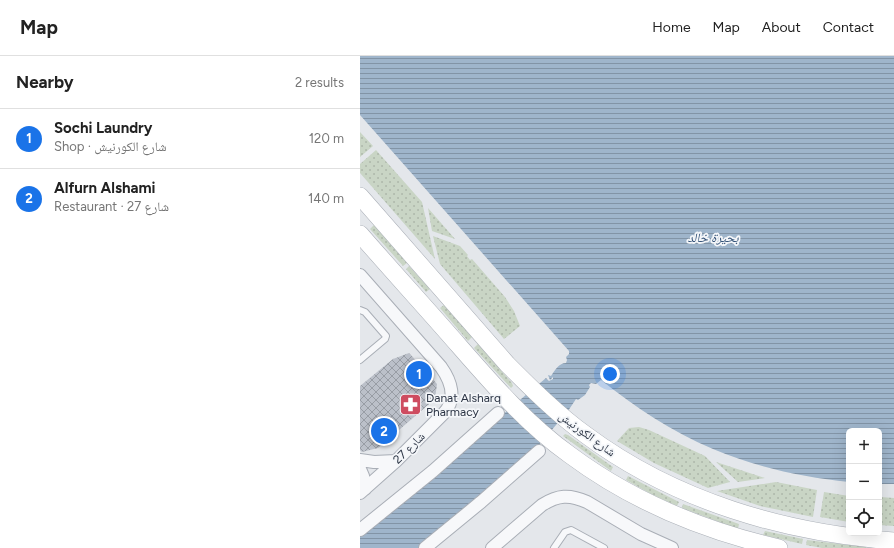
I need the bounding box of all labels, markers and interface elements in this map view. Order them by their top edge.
text: Map [20,16,58,39]
text: Home [652,19,691,36]
text: Map [713,19,740,36]
text: About [762,19,801,36]
text: Contact [823,19,874,36]
text: Nearby [16,72,74,92]
text: 2 results [295,75,344,90]
text: Sochi Laundry [54,119,152,137]
text: 1 [26,131,32,146]
text: 120 m [309,131,344,146]
text: Shop · شارع الكورنيش [54,139,167,154]
text: Alfurn Alshami [54,179,156,197]
text: 2 [25,191,33,206]
text: 140 m [308,191,344,206]
text: Restaurant · شارع 27 [54,199,169,214]
water label: بحيرة خالد [687,230,739,245]
pin: 1 [406,359,432,389]
your location [600,364,620,384]
place label: Danat Alsharq Pharmacy [426,391,501,419]
pharmacy icon: Danat Alsharq Pharmacy [398,392,424,418]
street label: شارع الكورنيش [555,409,618,460]
pin: 2 [371,416,397,446]
map controls [846,428,882,536]
button: + [846,428,882,464]
street label: شارع 27 [390,429,428,467]
button: − [846,464,882,500]
button: locate [846,500,882,536]

